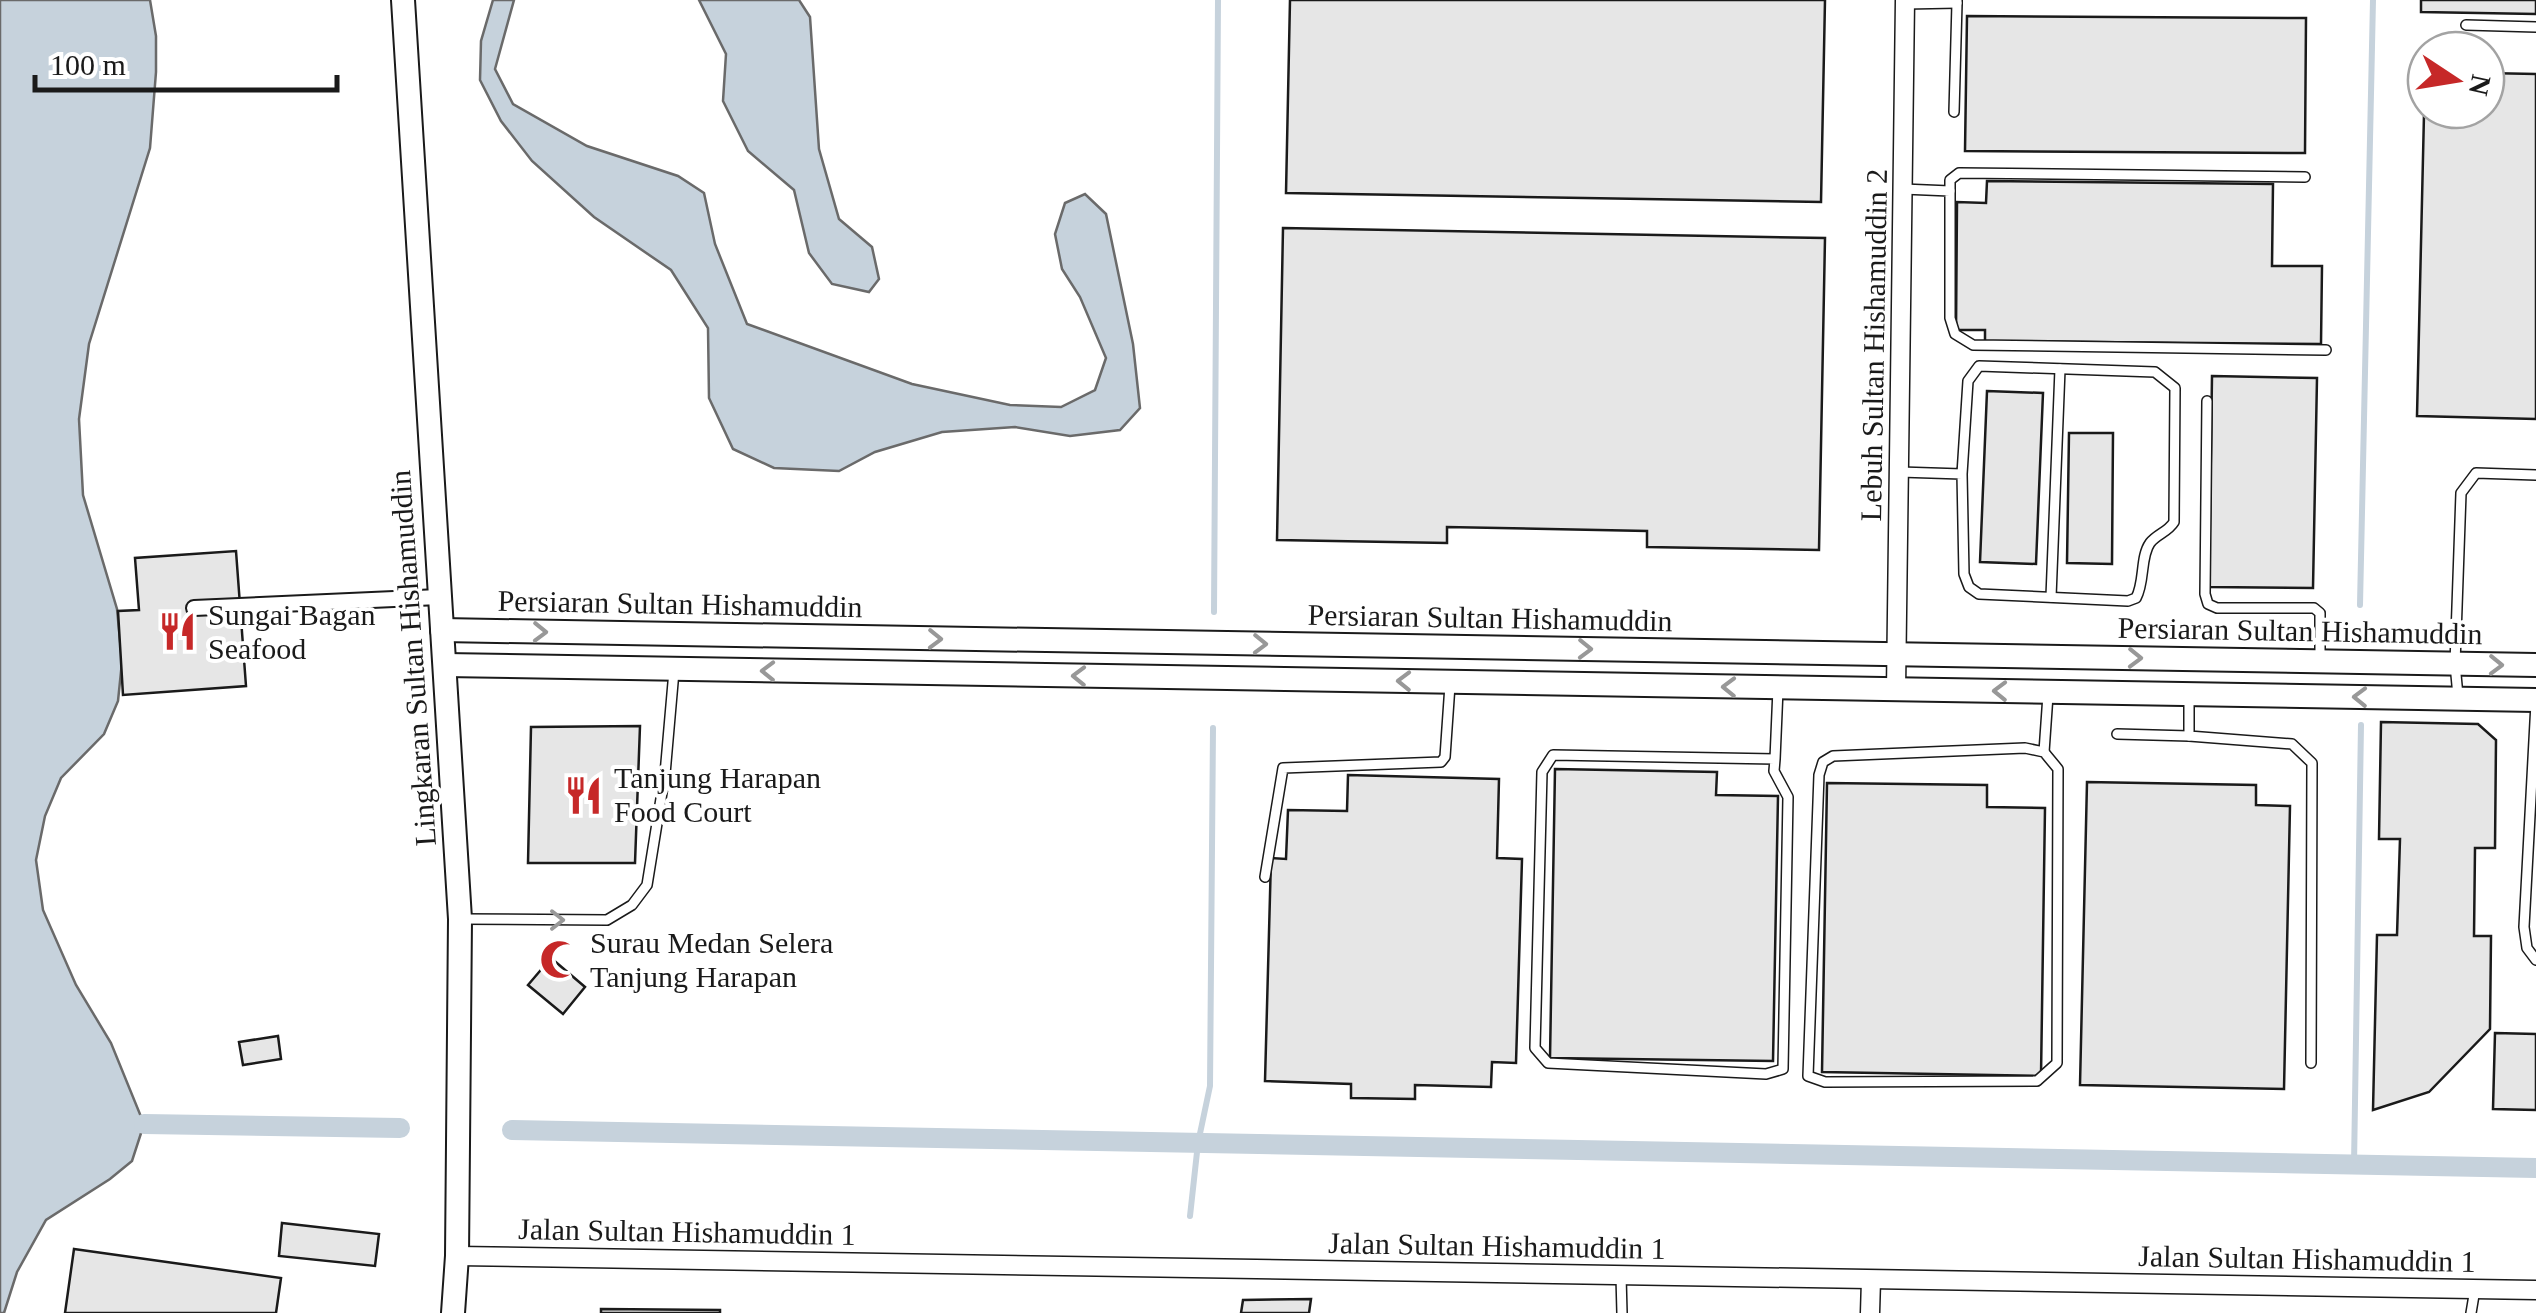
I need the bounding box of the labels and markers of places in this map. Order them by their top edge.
place label: Sungai Bagan Seafood [208,598,375,665]
restaurant icon: Sungai Bagan Seafood [157,611,199,653]
place label: Tanjung Harapan Food Court [614,761,821,828]
restaurant icon: Tanjung Harapan Food Court [563,774,605,816]
place label: Surau Medan Selera Tanjung Harapan [590,926,833,993]
mosque icon: Surau Medan Selera Tanjung Harapan [539,939,581,981]

